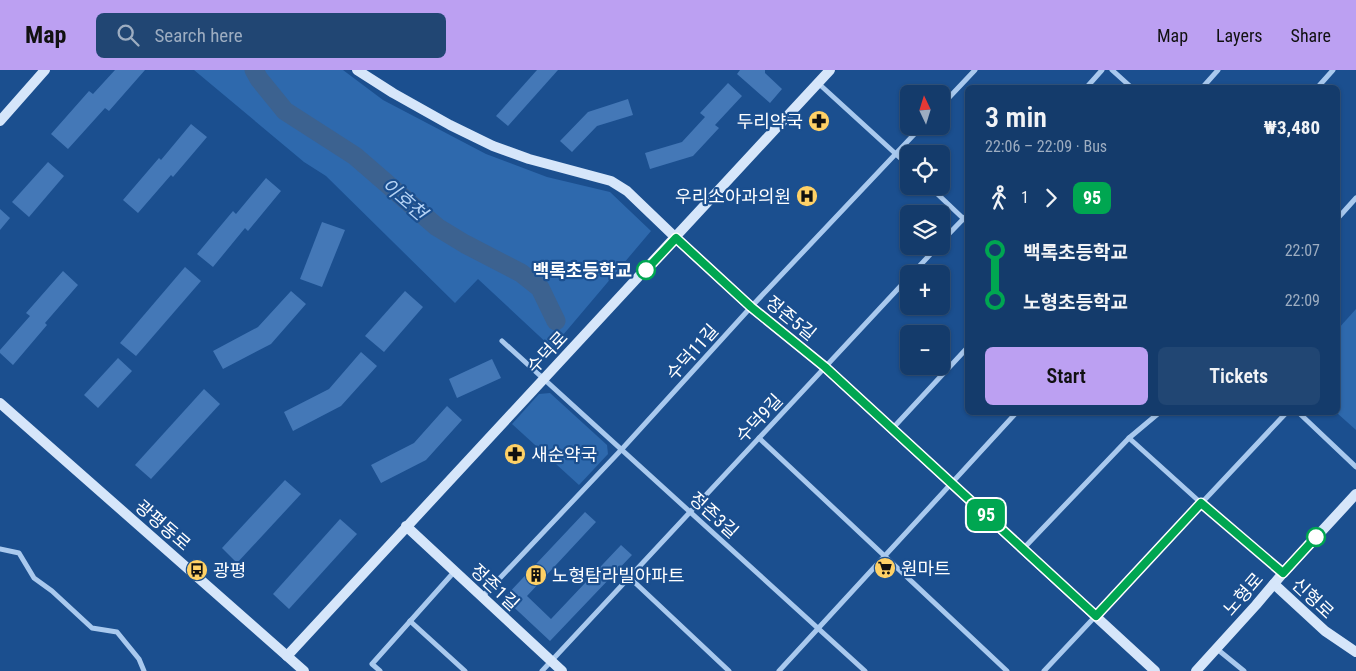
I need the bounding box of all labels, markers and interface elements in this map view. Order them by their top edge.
search box [96,13,446,58]
text: Map [25,21,66,49]
icon: search [114,21,142,49]
text: Search here [154,24,243,47]
text: Map [1157,25,1188,46]
text: Layers [1216,25,1263,46]
text: Share [1291,25,1331,46]
north arrow [900,85,950,135]
map controls [900,85,950,375]
text: 3 min [985,101,1047,134]
pharmacy icon: 두리약국 [807,109,831,133]
place label: 두리약국 [737,111,803,132]
text: ₩3,480 [1264,116,1320,139]
text: 22:06 – 22:09 · Bus [985,137,1107,156]
button: locate [900,145,950,195]
water label: 이호천 [377,173,432,226]
hospital icon: 우리소아과의원 [795,184,819,208]
icon: walk [985,184,1013,212]
icon: forward [1037,184,1065,212]
place label: 우리소아과의원 [675,186,791,207]
text: 95 [1083,187,1101,208]
text: 1 [1021,188,1029,207]
button: layers [900,205,950,255]
text: 백록초등학교 [1023,241,1128,264]
text: 22:07 [1285,241,1320,260]
place label: 백록초등학교 [533,260,632,281]
marker: 백록초등학교 [636,260,656,280]
button: + [900,265,950,315]
street label: 정존5길 [762,291,820,345]
text: 노형초등학교 [1023,291,1128,314]
text: 22:09 [1285,291,1320,310]
street label: 수덕11길 [662,320,722,384]
button: − [900,325,950,375]
street label: 수덕로 [522,327,572,377]
button: Start [985,347,1148,405]
button: Tickets [1158,347,1320,405]
street label: 수덕9길 [731,389,787,447]
pharmacy icon: 새순약국 [503,442,527,466]
place label: 새순약국 [531,444,597,465]
street label: 정존3길 [685,488,743,542]
street label: 광평동로 [131,495,195,555]
line badge: 95 [964,499,1008,531]
text: 95 [977,504,995,525]
unlabelled marker [1306,527,1326,547]
supermarket icon: 원마트 [873,556,897,580]
bus stop icon: 광평 [185,558,209,582]
place label: 원마트 [901,558,951,579]
street label: 정존1길 [466,559,524,615]
place label: 광평 [213,560,246,581]
building icon: 노형탐라빌아파트 [524,563,548,587]
place label: 노형탐라빌아파트 [552,565,684,586]
street label: 노형로 [1219,568,1267,620]
street label: 신형로 [1288,573,1338,623]

